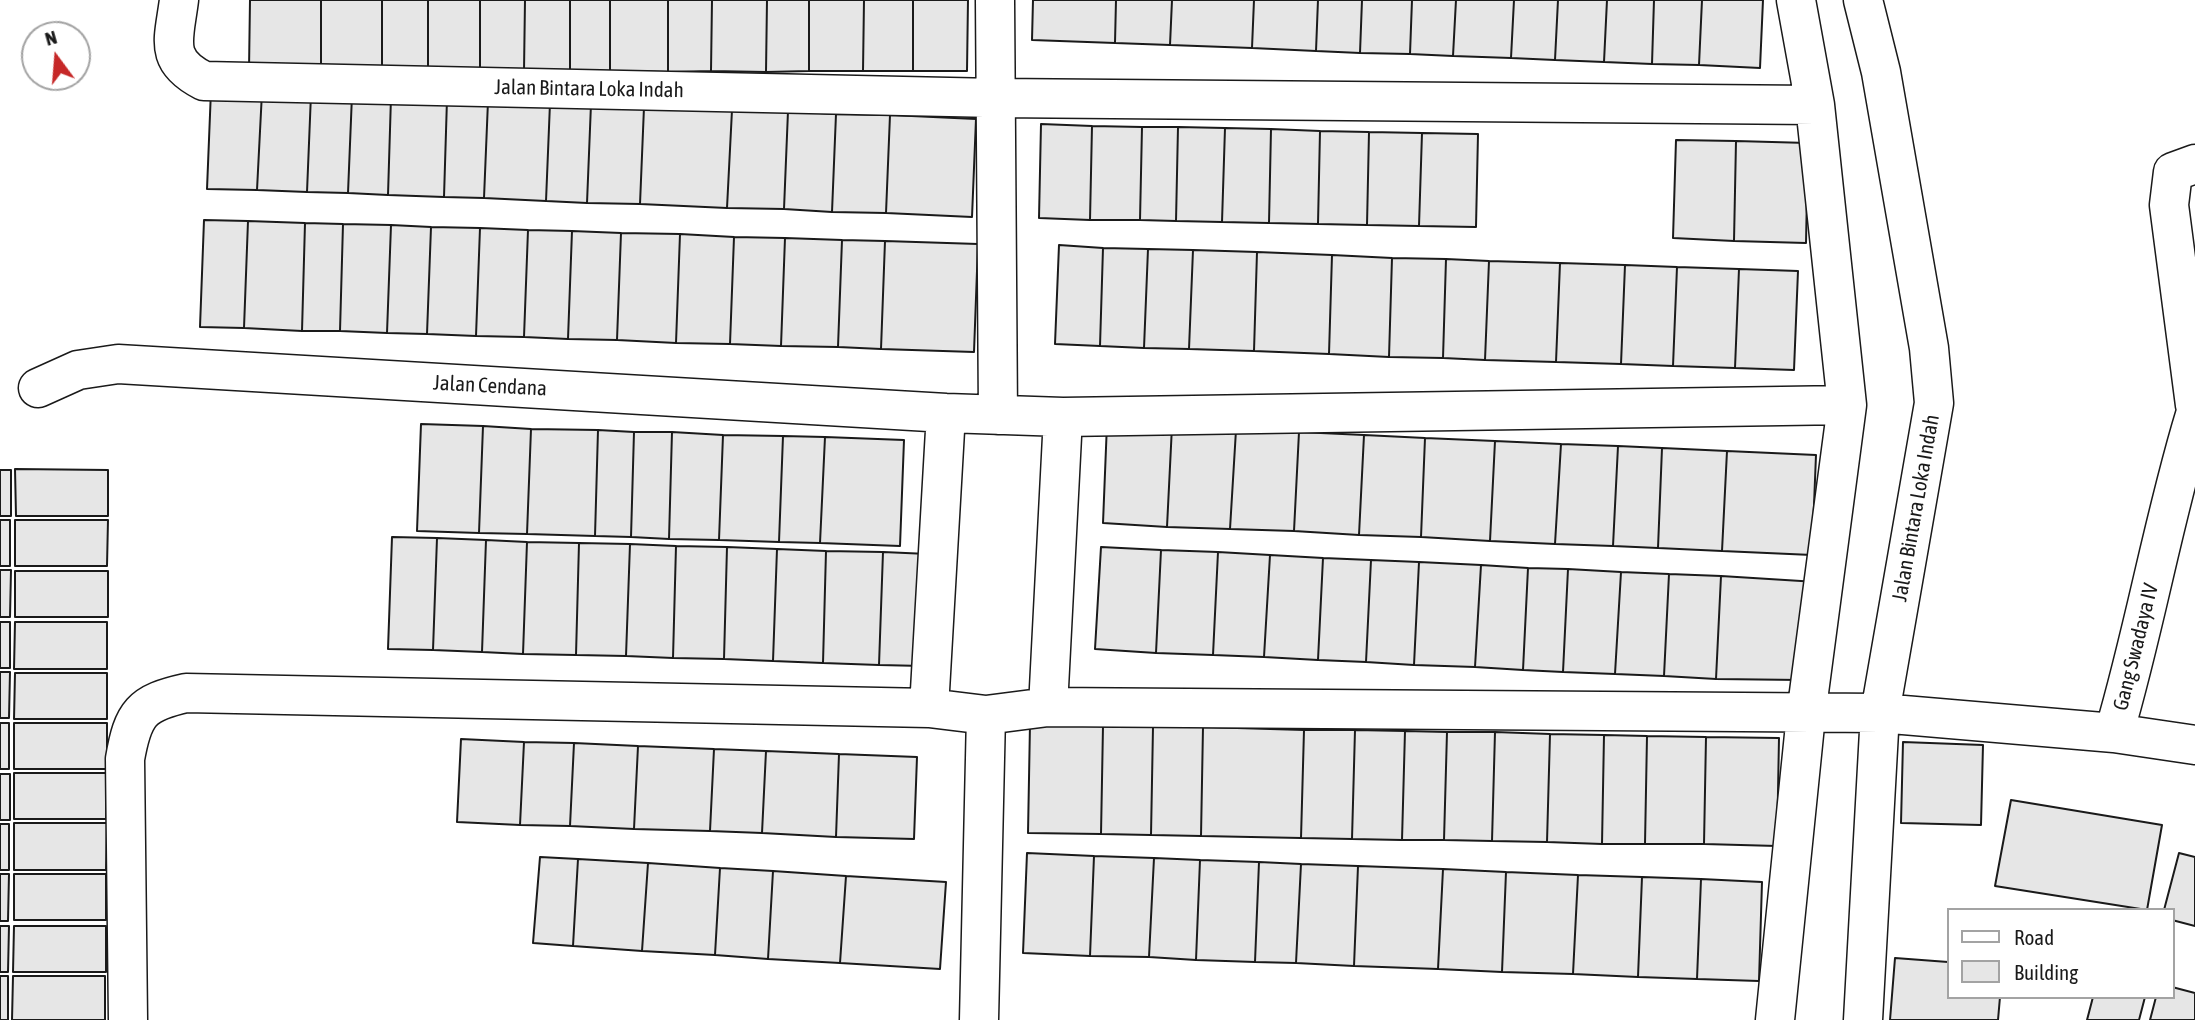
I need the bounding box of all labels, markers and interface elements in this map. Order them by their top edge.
north arrow [21,21,91,91]
text: N [42,26,59,50]
street label: Jalan Bintara Loka Indah [494,75,684,103]
street label: Jalan Cendana [433,370,547,402]
street label: Jalan Bintara Loka Indah [1887,413,1945,603]
street label: Gang Swadaya IV [2108,581,2164,713]
legend [1946,908,2174,999]
text: Road [2014,925,2054,949]
text: Building [2014,960,2078,984]

